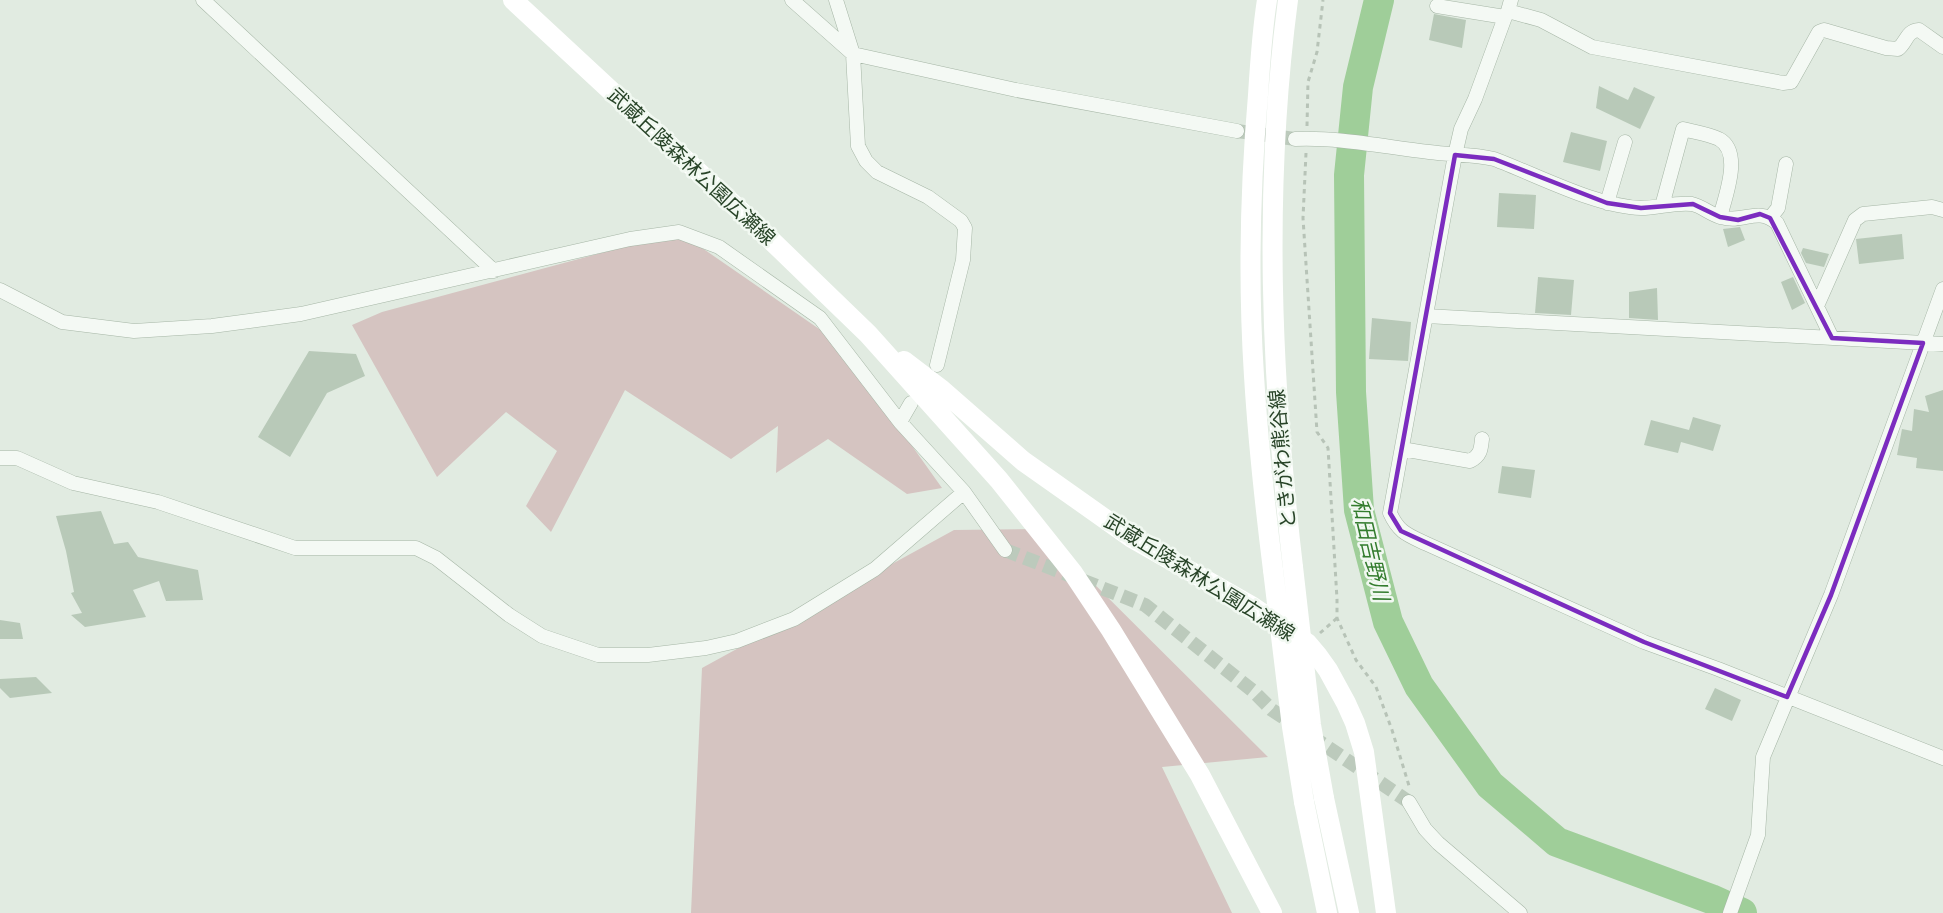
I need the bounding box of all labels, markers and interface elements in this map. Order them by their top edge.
street label: 武蔵丘陵森林公園広瀬線 [603,82,781,250]
street label: ときがわ熊谷線 [1263,388,1301,530]
water label: 和田吉野川 [1347,495,1396,605]
street label: 武蔵丘陵森林公園広瀬線 [1100,508,1300,646]

